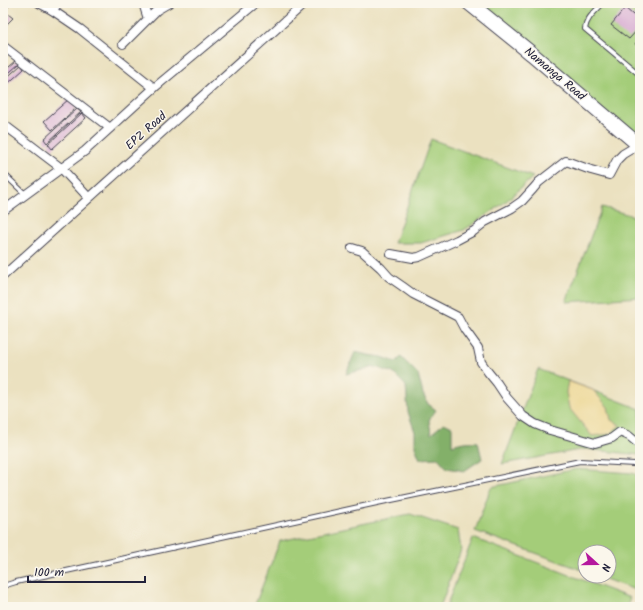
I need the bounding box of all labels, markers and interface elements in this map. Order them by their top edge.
street label: Namanga Road [520,42,591,106]
street label: EPZ Road [121,107,172,155]
north arrow [577,544,617,584]
scale bar [28,558,145,584]
text: N [596,561,615,574]
text: 100 m [34,563,65,582]

